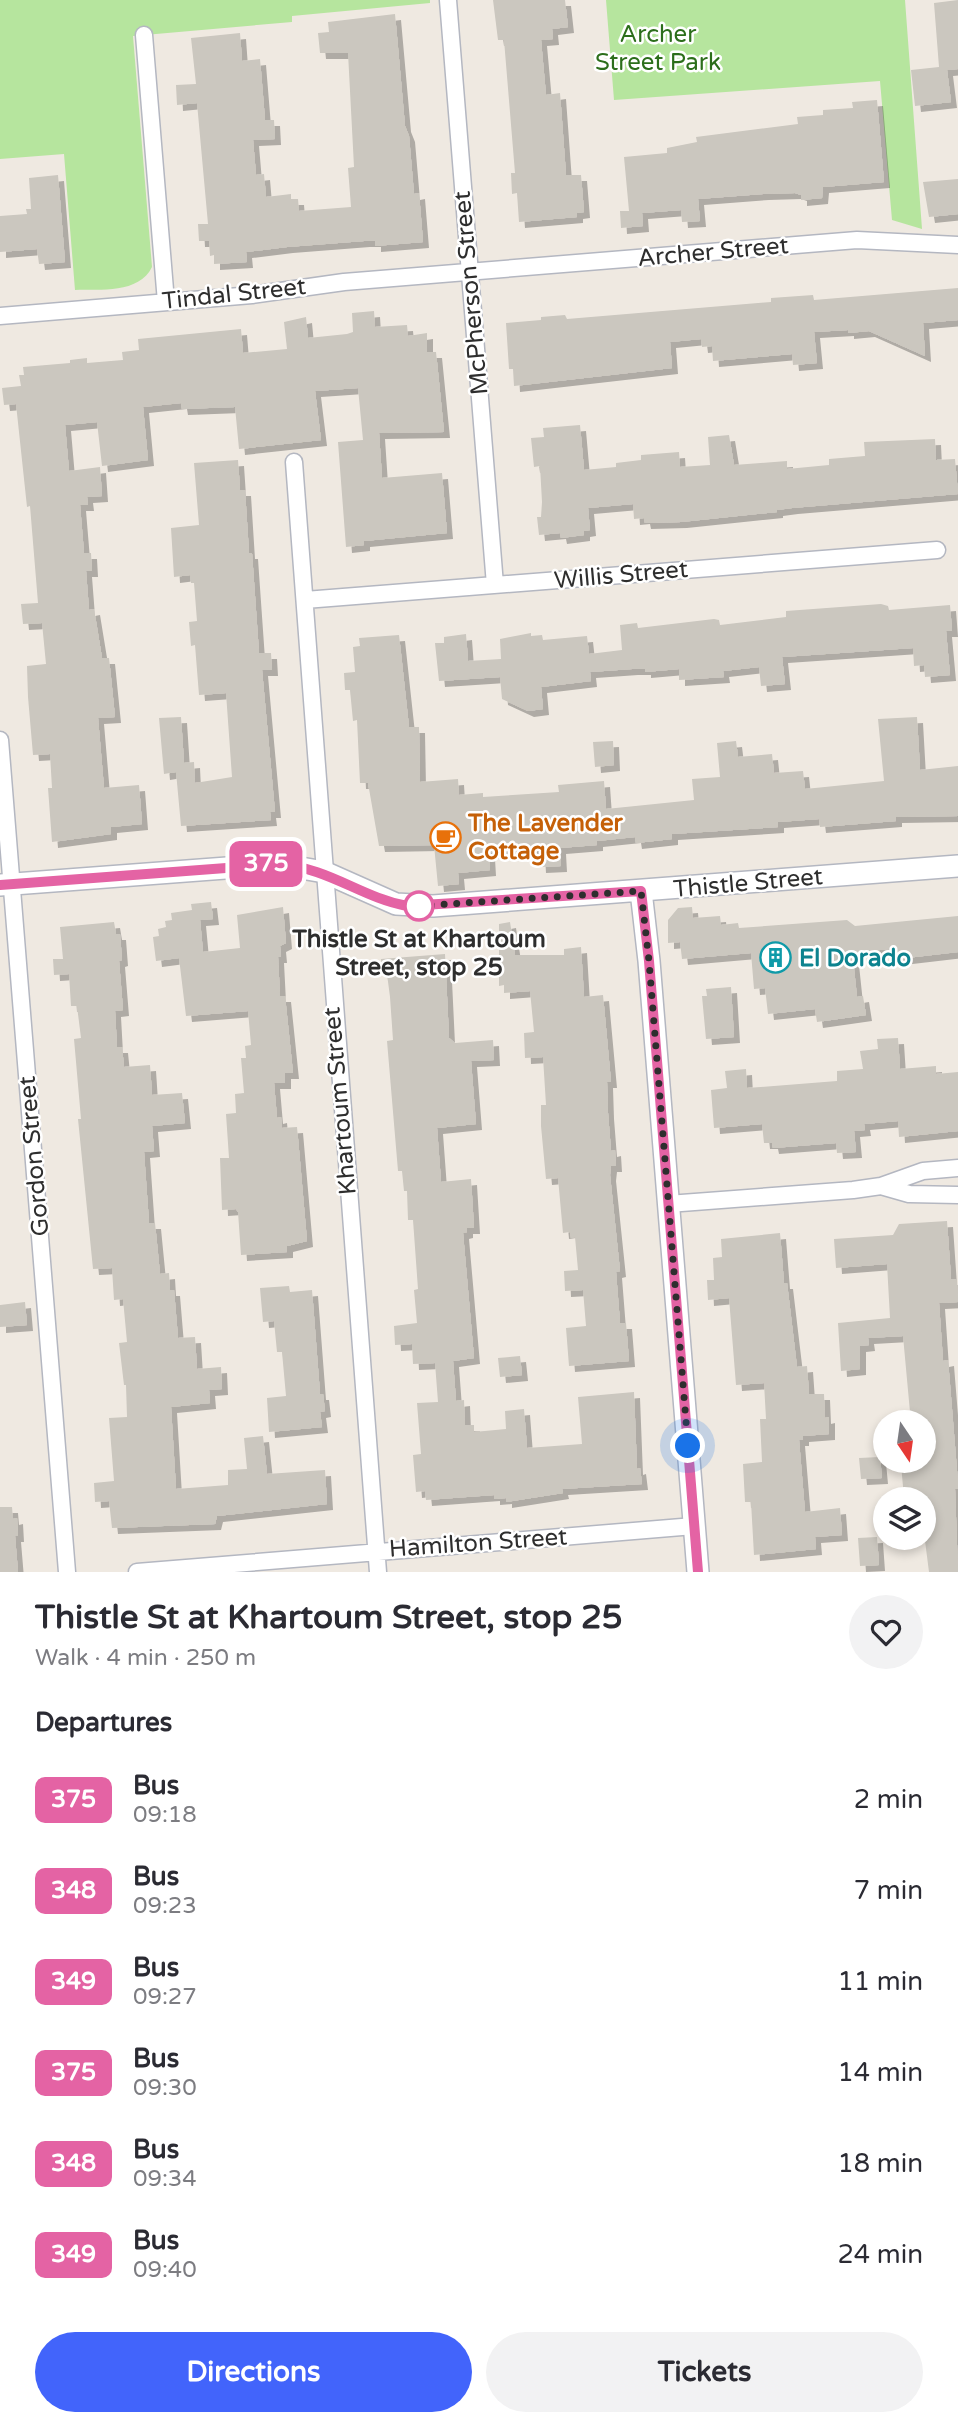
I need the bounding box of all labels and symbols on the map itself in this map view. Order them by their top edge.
park label: Archer Street Park [595,20,721,77]
street label: McPherson Street [448,190,494,396]
street label: Archer Street [636,231,790,273]
street label: Tindal Street [161,272,307,316]
street label: Willis Street [553,555,689,595]
place label: The Lavender Cottage [467,809,623,866]
cafe icon: The Lavender Cottage [428,820,462,854]
line badge: 375 [226,841,306,887]
street label: Thistle Street [672,862,824,904]
marker: Thistle St at Khartoum Street, stop 25 [404,891,434,921]
place label: Thistle St at Khartoum Street, stop 25 [291,925,546,982]
building icon: El Dorado [759,941,793,975]
place label: El Dorado [799,944,911,973]
street label: Khartoum Street [317,1006,363,1196]
street label: Gordon Street [13,1075,55,1237]
north arrow [873,1410,936,1474]
your location [670,1428,705,1463]
street label: Hamilton Street [388,1522,568,1564]

